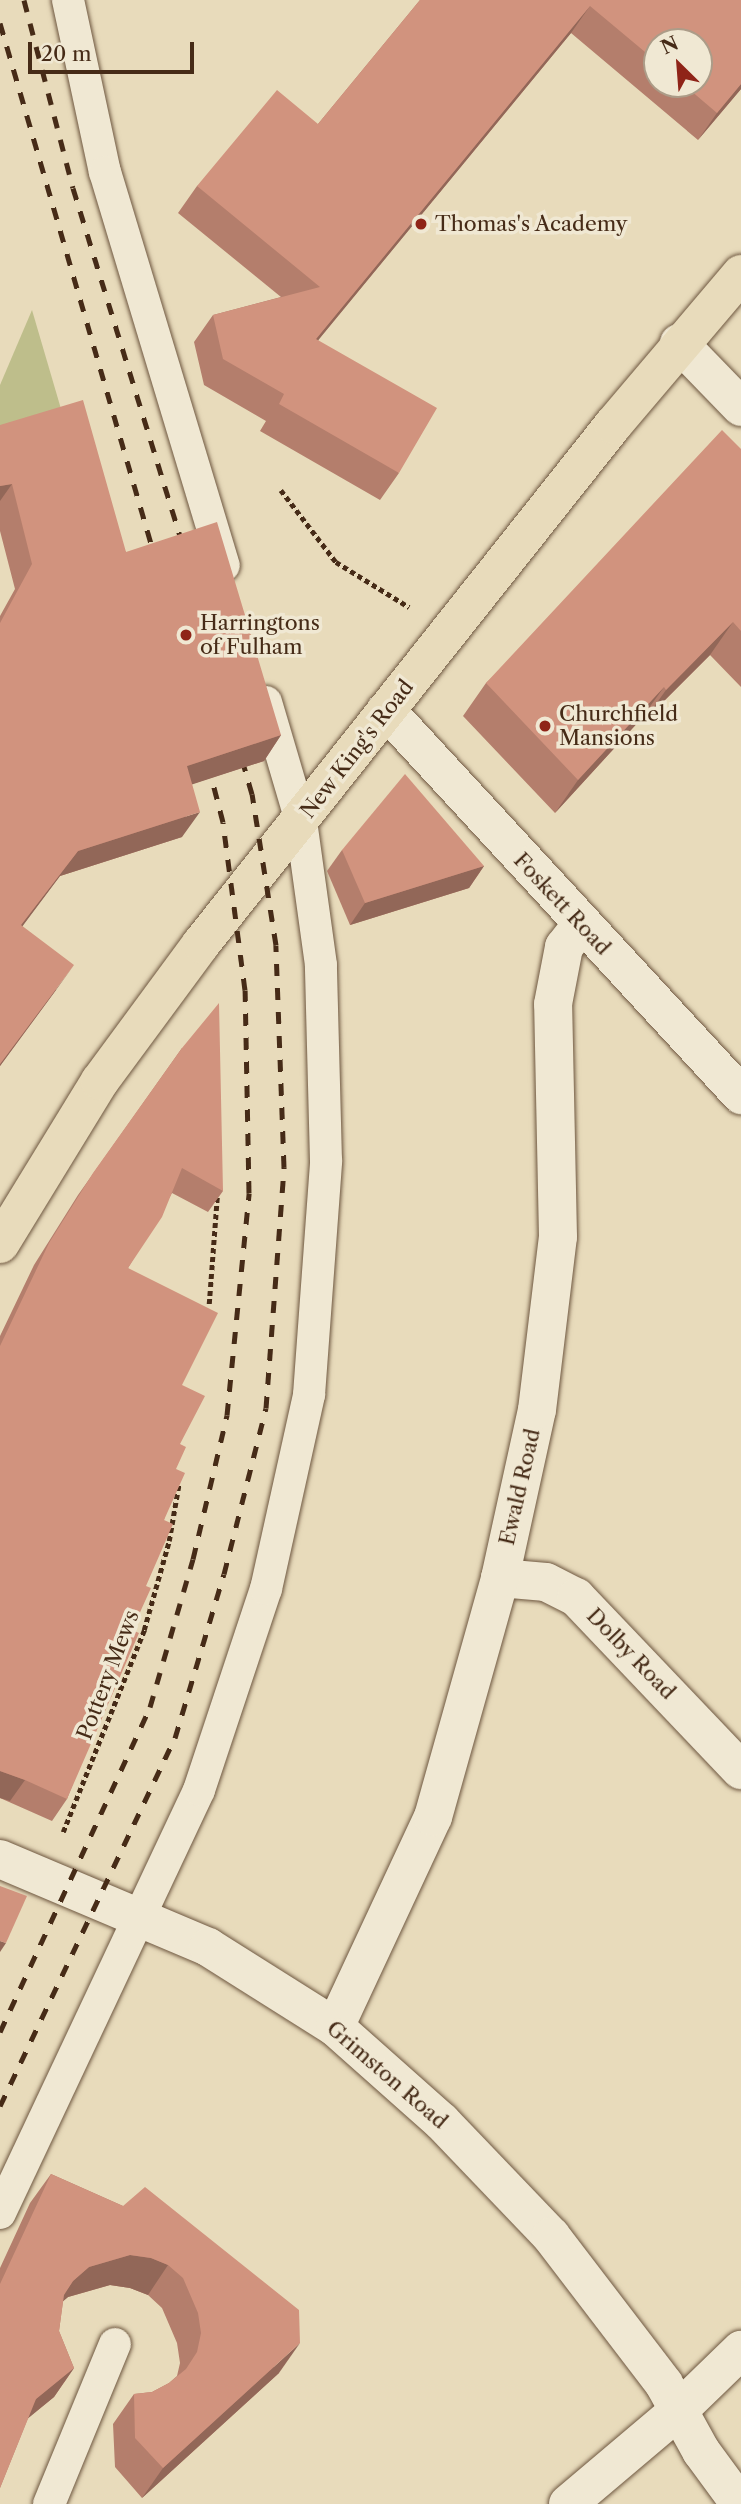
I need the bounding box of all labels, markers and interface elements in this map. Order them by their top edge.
scale bar [32,28,198,72]
north arrow [643,28,713,98]
text: N [657,31,682,59]
text: 20 m [41,41,92,66]
place label: Thomas's Academy [435,211,628,237]
marker: Thomas's Academy [413,216,429,232]
place label: Harringtons of Fulham [200,610,320,660]
marker: Harringtons of Fulham [178,627,194,643]
street label: New King's Road [295,675,419,823]
place label: Churchfield Mansions [559,701,678,751]
marker: Churchfield Mansions [537,718,553,734]
street label: Foskett Road [508,848,616,960]
street label: Ewald Road [494,1426,546,1548]
street label: Dolby Road [581,1603,681,1705]
street label: Pottery Mews [72,1606,144,1744]
street label: Grimston Road [321,2016,453,2134]

